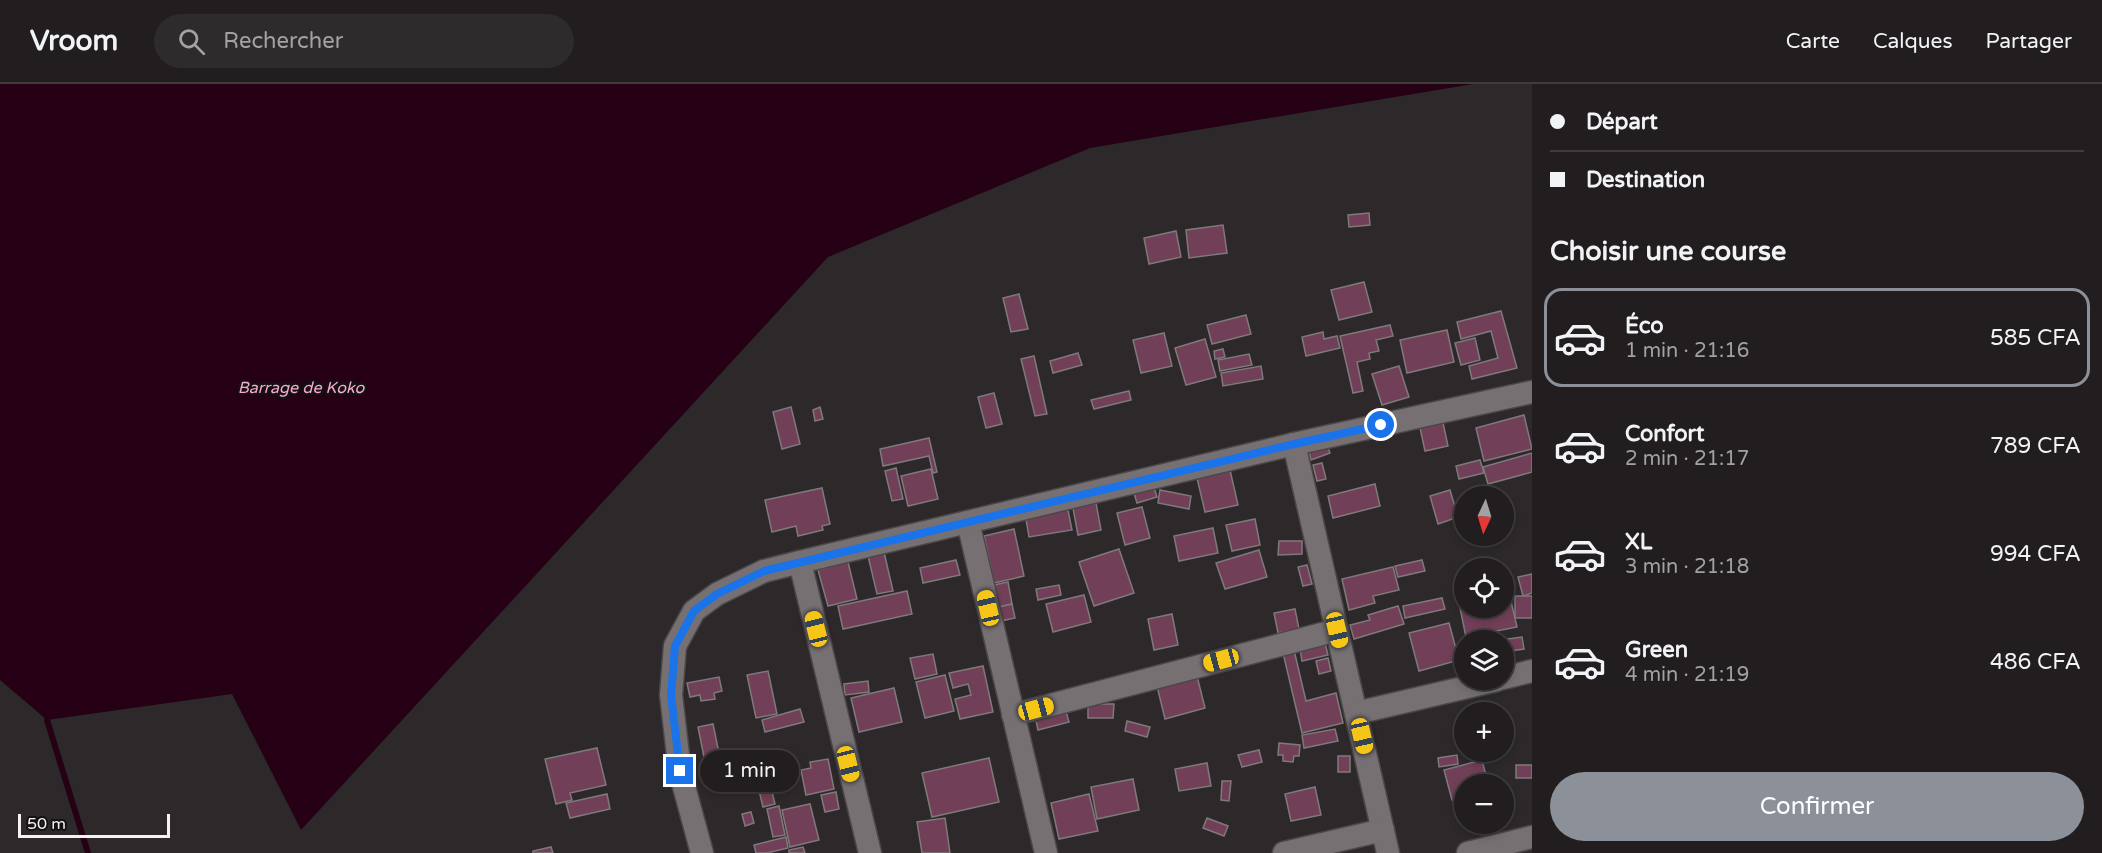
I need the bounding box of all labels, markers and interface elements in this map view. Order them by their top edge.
search box [154,14,574,68]
text: Vroom [30,24,118,58]
icon: search [175,25,208,58]
text: Rechercher [223,28,343,54]
text: Carte [1786,29,1840,54]
text: Calques [1873,29,1953,54]
text: Partager [1986,29,2072,54]
text: Départ [1586,109,1658,135]
text: Destination [1586,167,1705,193]
text: Choisir une course [1550,235,1786,268]
icon: car [1553,311,1607,365]
text: Éco [1625,313,1664,339]
text: 585 CFA [1990,325,2081,351]
text: 1 min · 21:16 [1625,339,1749,363]
water label: Barrage de Koko [238,378,366,398]
route start [1367,411,1394,438]
icon: car [1553,419,1607,473]
text: Confort [1625,421,1704,447]
text: 789 CFA [1990,433,2081,459]
text: 2 min · 21:17 [1625,447,1749,471]
north arrow [1454,486,1514,546]
map controls [1454,486,1514,834]
icon: car [1553,527,1607,581]
text: XL [1625,529,1652,555]
text: 994 CFA [1990,541,2081,567]
text: 3 min · 21:18 [1625,555,1749,579]
button: locate [1454,558,1514,618]
car [975,588,1001,628]
car [803,609,829,649]
car [1324,610,1350,650]
button: layers [1454,630,1514,690]
icon: car [1553,635,1607,689]
text: Green [1625,637,1688,663]
car [1201,647,1241,673]
text: 486 CFA [1990,649,2081,675]
text: 4 min · 21:19 [1625,663,1749,687]
car [1016,696,1056,722]
button: + [1454,702,1514,762]
car [1349,716,1375,756]
car [835,744,861,784]
callout: 1 min [701,750,800,792]
route end [666,757,693,784]
text: 1 min [723,759,776,783]
button: Confirmer [1550,772,2084,841]
button: − [1454,774,1514,834]
scale bar [18,811,170,838]
text: 50 m [27,814,66,834]

